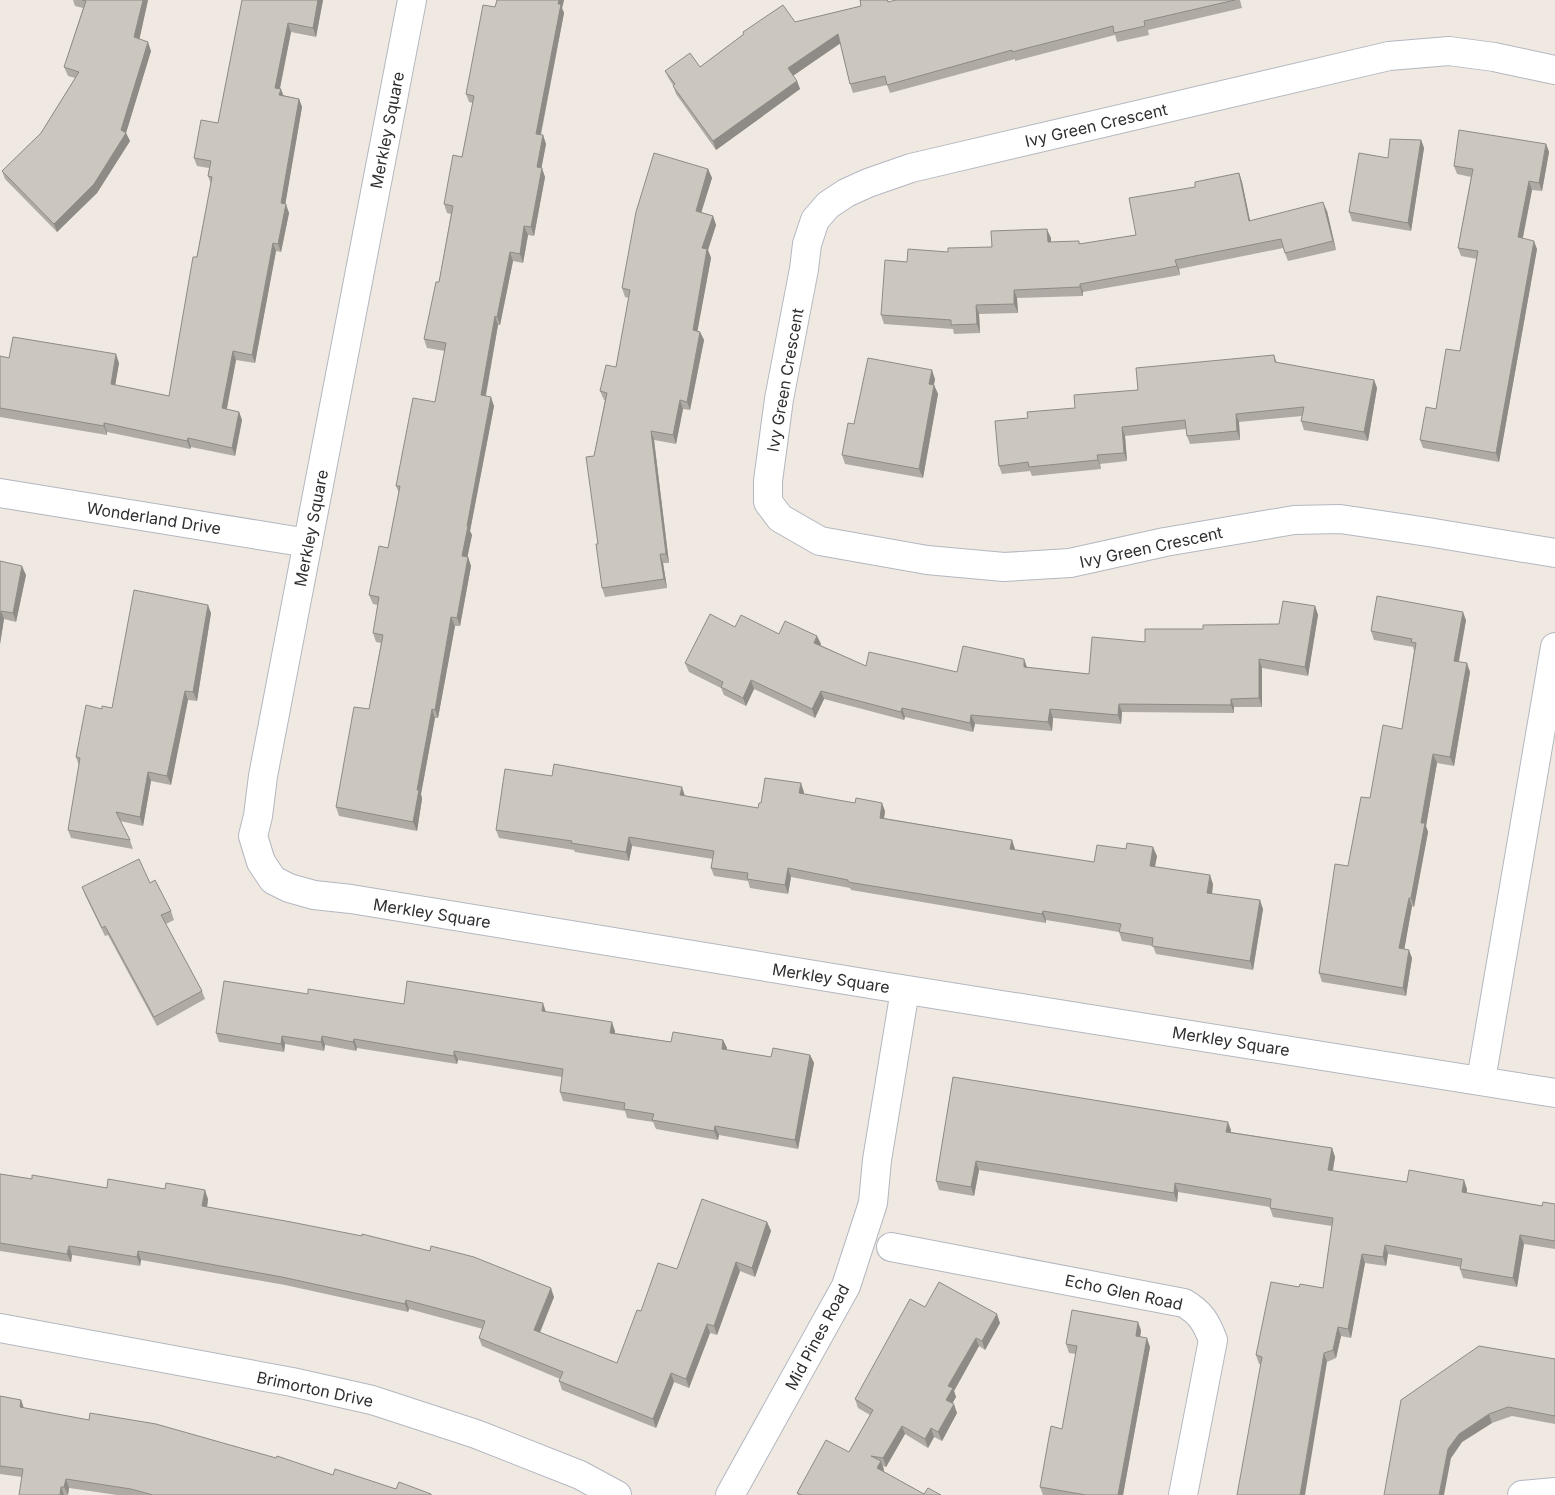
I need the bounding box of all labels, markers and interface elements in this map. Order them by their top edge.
street label: Merkley Square [366,70,408,190]
street label: Ivy Green Crescent [1023,99,1169,151]
street label: Ivy Green Crescent [763,307,807,453]
street label: Merkley Square [290,468,332,588]
street label: Wonderland Drive [85,498,223,538]
street label: Ivy Green Crescent [1078,522,1224,572]
street label: Merkley Square [372,894,492,932]
street label: Merkley Square [771,959,891,997]
street label: Merkley Square [1171,1022,1291,1060]
street label: Echo Glen Road [1063,1270,1185,1314]
street label: Mid Pines Road [781,1281,853,1393]
street label: Brimorton Drive [255,1367,375,1411]

